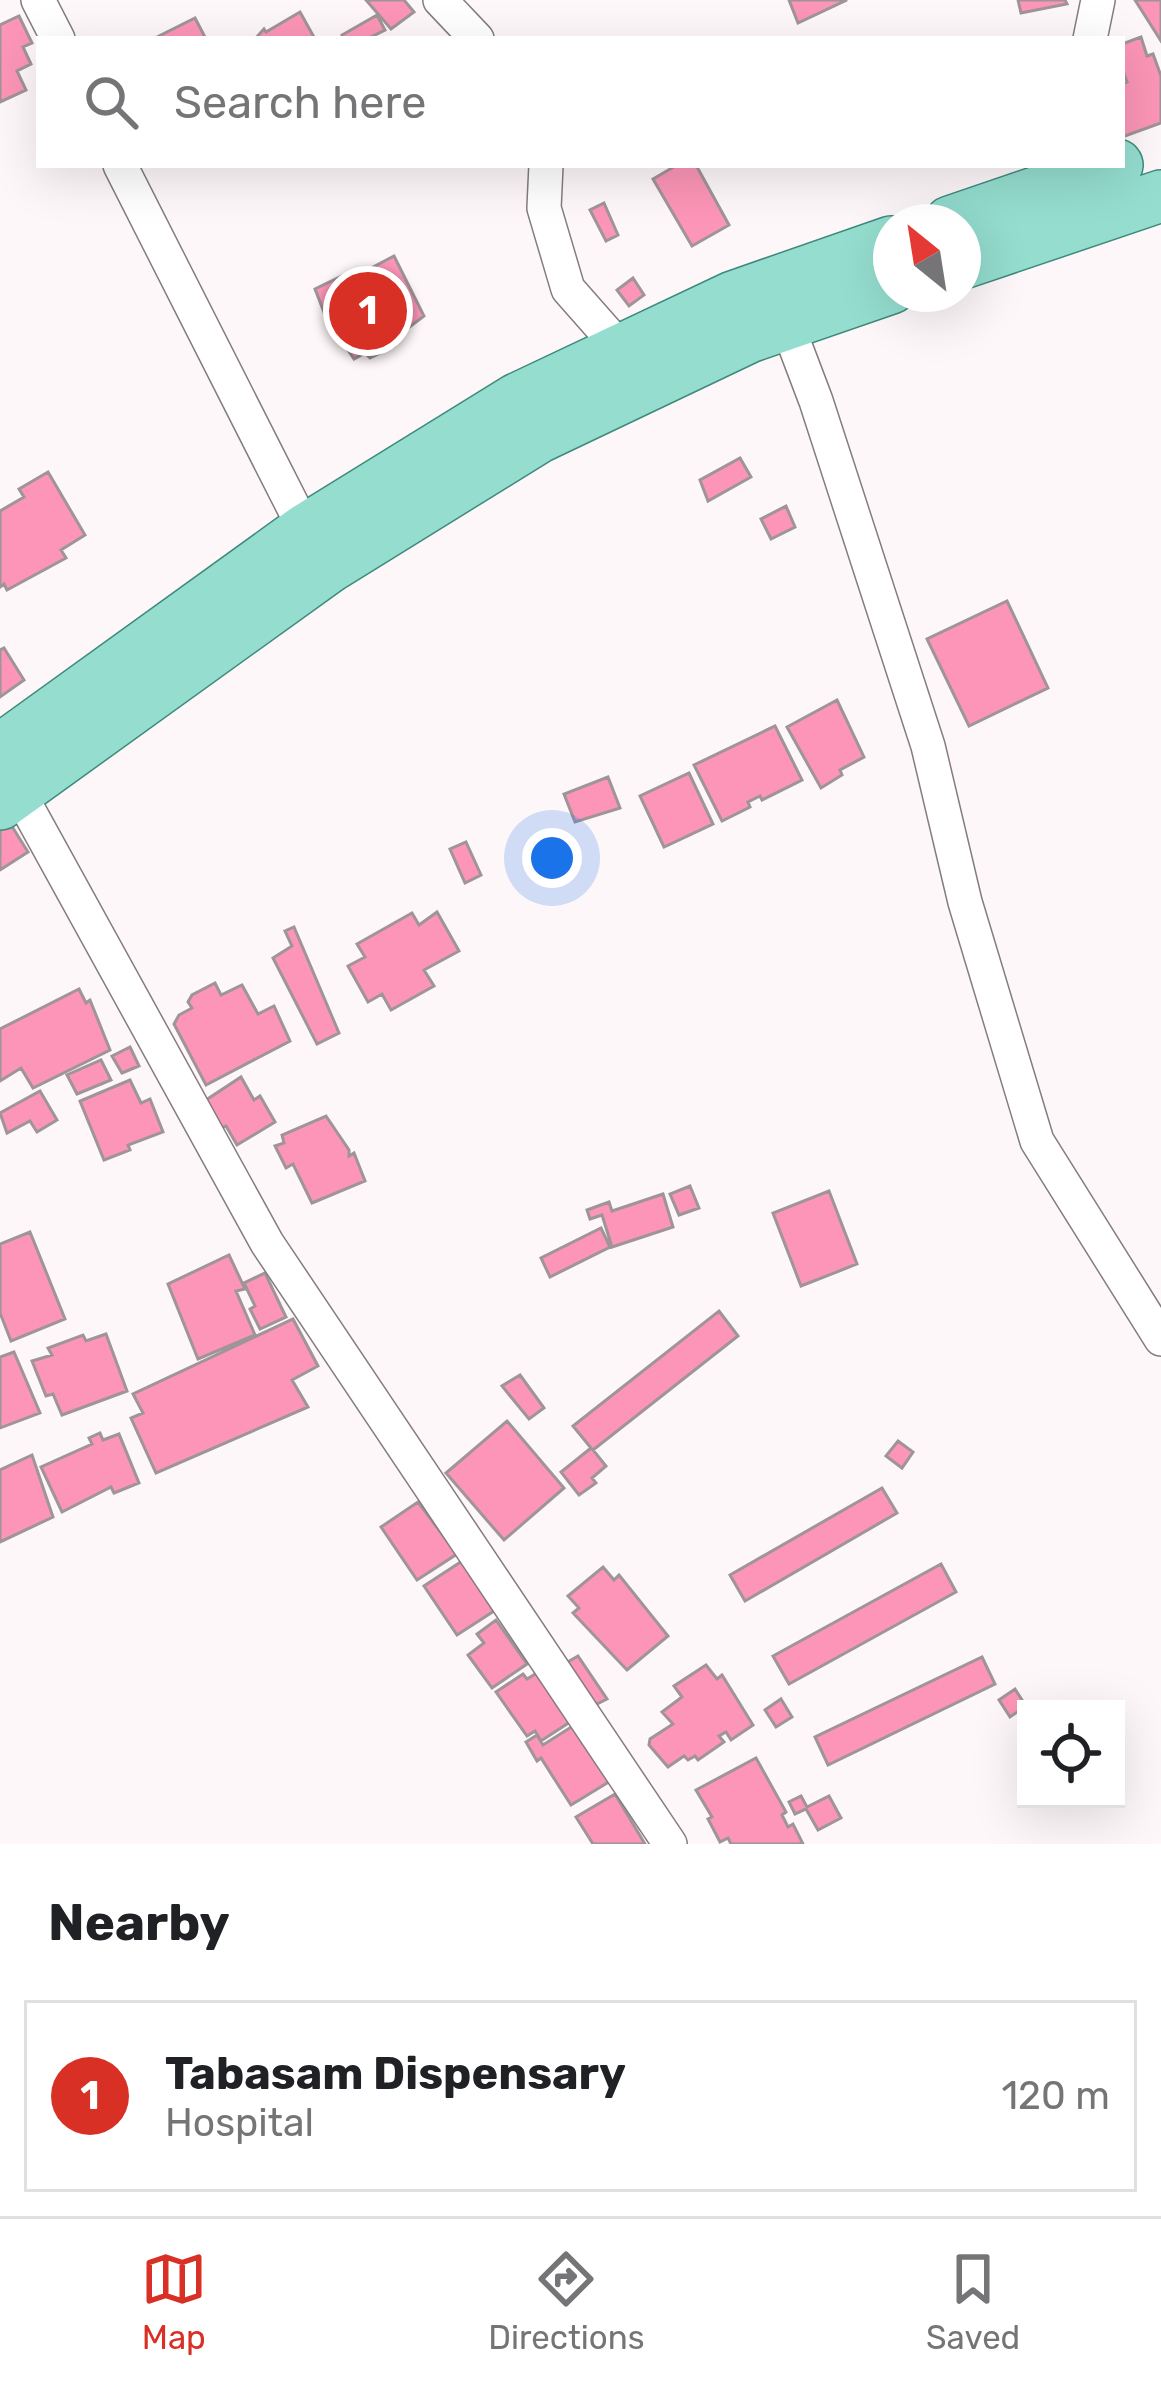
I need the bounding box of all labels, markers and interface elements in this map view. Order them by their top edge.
search box [36,36,1125,168]
icon: search [78,69,144,135]
text: Search here [174,76,426,129]
north arrow [873,204,981,312]
pin: 1 [329,266,407,356]
your location [522,828,582,888]
map controls [1017,1700,1125,1808]
button: locate [1017,1700,1125,1808]
text: Nearby [48,1892,230,1953]
text: Tabasam Dispensary [165,2047,626,2100]
text: 1 [80,2073,100,2119]
text: 120 m [1001,2073,1110,2119]
text: Hospital [165,2100,314,2146]
tab: Map [141,2246,207,2357]
tab: Directions [488,2246,645,2357]
tab: Saved [926,2246,1020,2357]

